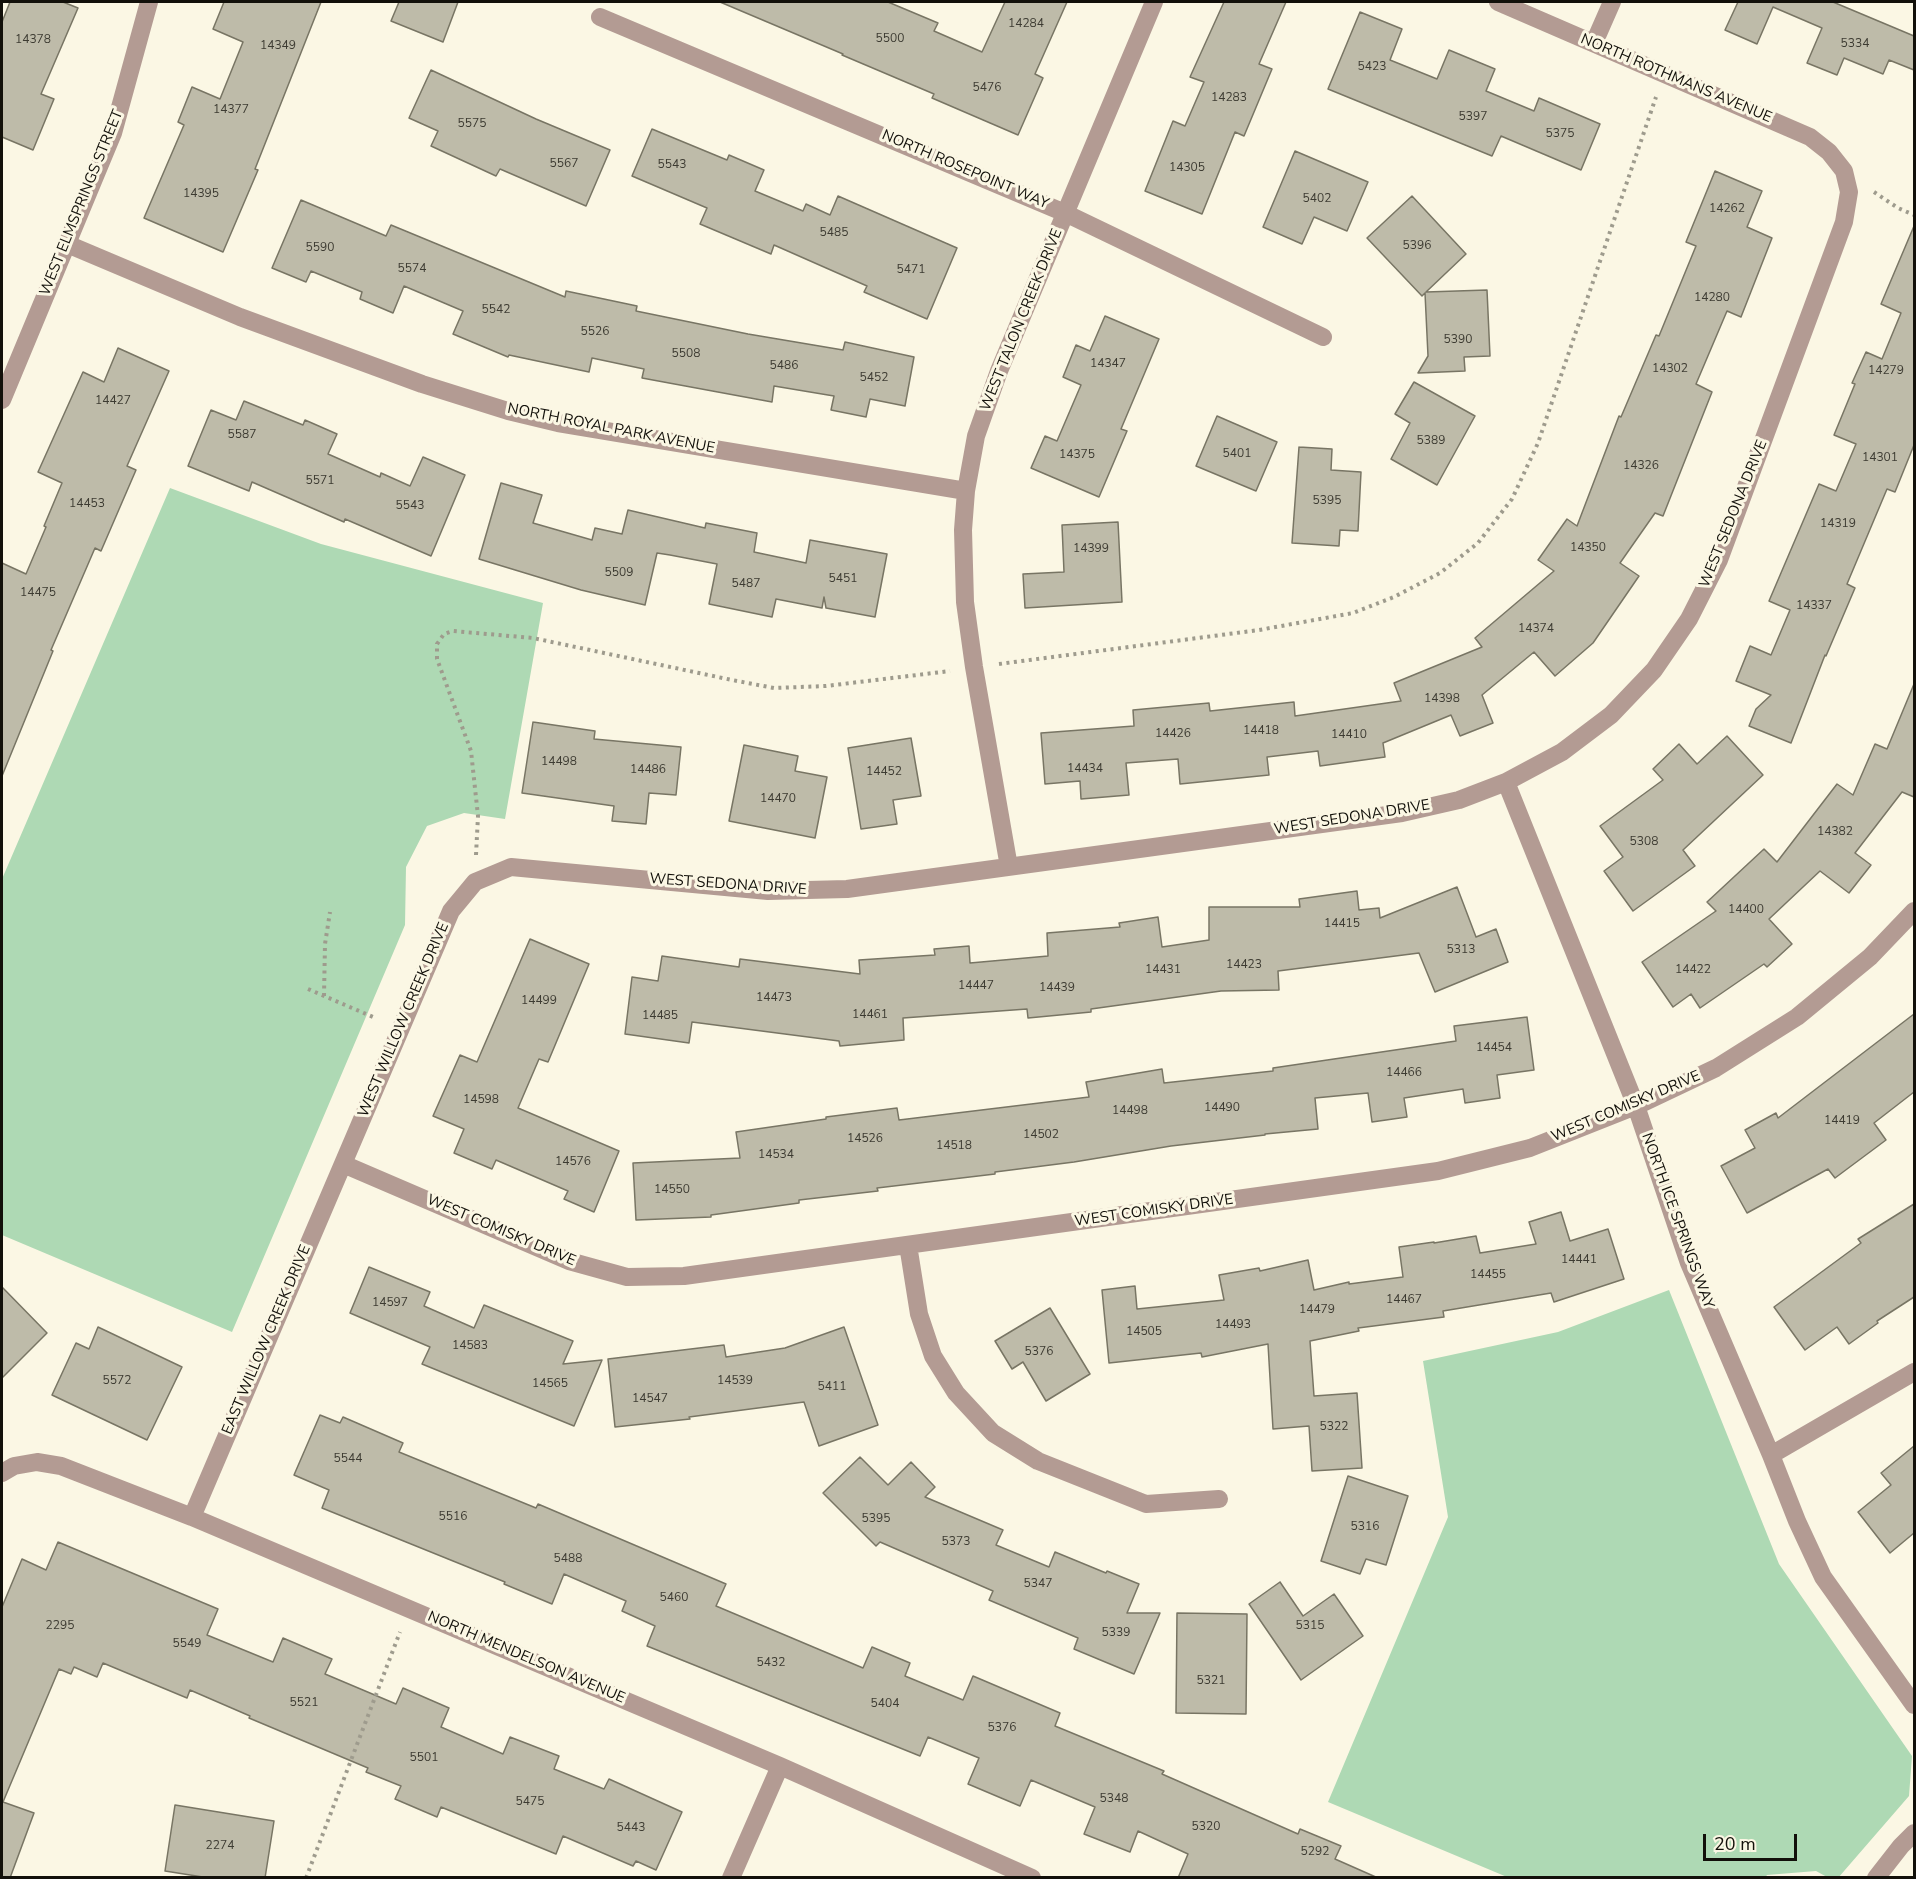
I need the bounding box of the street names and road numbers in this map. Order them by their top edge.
street label: NORTH ROTHMANS AVENUE [1578,31,1774,127]
street label: WEST ELMSPRINGS STREET [36,107,128,299]
street label: NORTH ROSEPOINT WAY [879,127,1051,213]
street label: WEST TALON CREEK DRIVE [977,226,1067,414]
street label: NORTH ROYAL PARK AVENUE [506,400,716,458]
street label: WEST SEDONA DRIVE [1696,438,1772,590]
street label: WEST SEDONA DRIVE [1273,797,1431,839]
street label: WEST SEDONA DRIVE [649,871,807,899]
street label: WEST WILLOW CREEK DRIVE [355,920,453,1120]
street label: WEST COMISKY DRIVE [1549,1067,1703,1147]
street label: NORTH ICE SPRINGS WAY [1637,1131,1717,1311]
street label: WEST COMISKY DRIVE [424,1191,578,1271]
street label: WEST COMISKY DRIVE [1074,1191,1234,1231]
street label: EAST WILLOW CREEK DRIVE [219,1243,315,1437]
street label: NORTH MENDELSON AVENUE [425,1608,627,1708]

